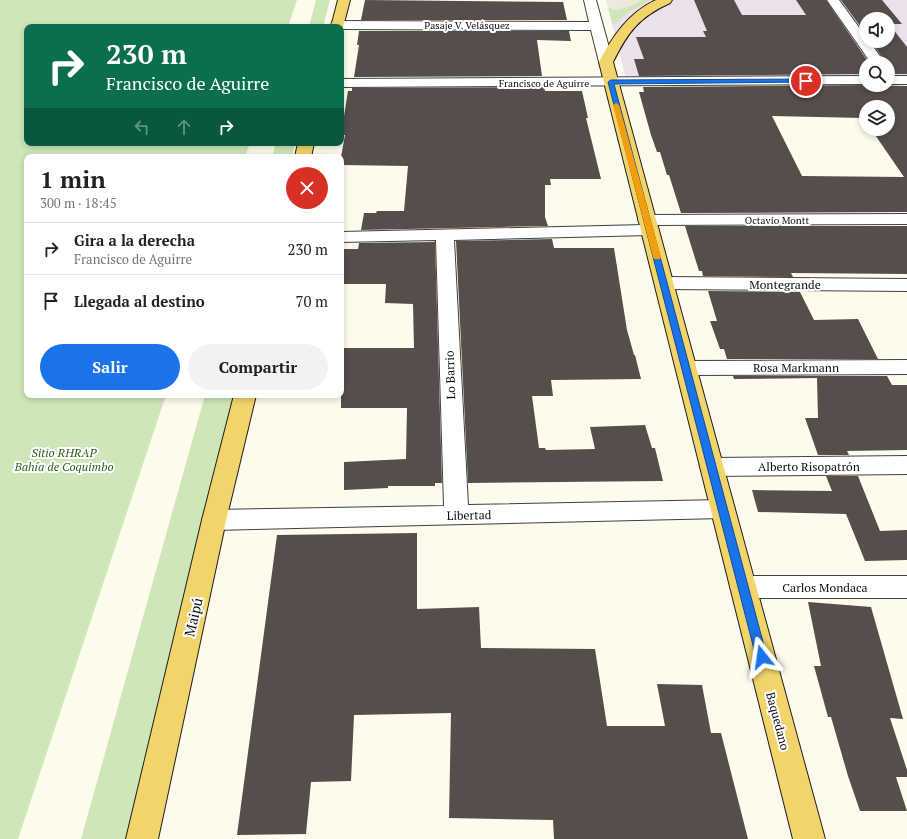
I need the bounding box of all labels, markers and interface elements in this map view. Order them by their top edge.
map controls [859,12,895,136]
button: sound [859,12,895,48]
street label: Pasaje V. Velásquez [424,19,510,32]
text: 230 m [106,35,187,72]
icon: right [40,40,92,92]
button: search [859,56,895,92]
pin [789,64,823,98]
icon: arrive [795,70,817,92]
text: Francisco de Aguirre [106,71,269,95]
street label: Francisco de Aguirre [499,77,589,90]
button: layers [859,100,895,136]
icon: left [131,116,153,138]
icon: ahead [173,116,195,138]
icon: right [215,116,237,138]
text: 1 min [40,163,106,195]
button: close [286,167,328,209]
text: 300 m · 18:45 [40,194,117,212]
street label: Octavio Montt [745,214,809,227]
text: Gira a la derecha [74,230,195,250]
icon: right [40,238,62,260]
text: 230 m [287,239,328,259]
text: Francisco de Aguirre [74,250,192,268]
street label: Montegrande [749,277,821,292]
icon: arrive [40,290,62,312]
text: Llegada al destino [74,291,205,311]
text: 70 m [295,291,328,311]
button: Salir [40,344,180,390]
button: Compartir [188,344,328,390]
street label: Lo Barrio [442,350,458,400]
street label: Rosa Markmann [753,360,839,375]
park label: Sitio RHRAP Bahía de Coquimbo [13,445,114,474]
street label: Alberto Risopatrón [758,459,860,474]
street label: Libertad [447,507,492,523]
street label: Carlos Mondaca [782,580,868,595]
street label: Maipú [179,596,207,638]
position arrow [741,636,783,678]
street label: Baquedano [763,690,793,752]

